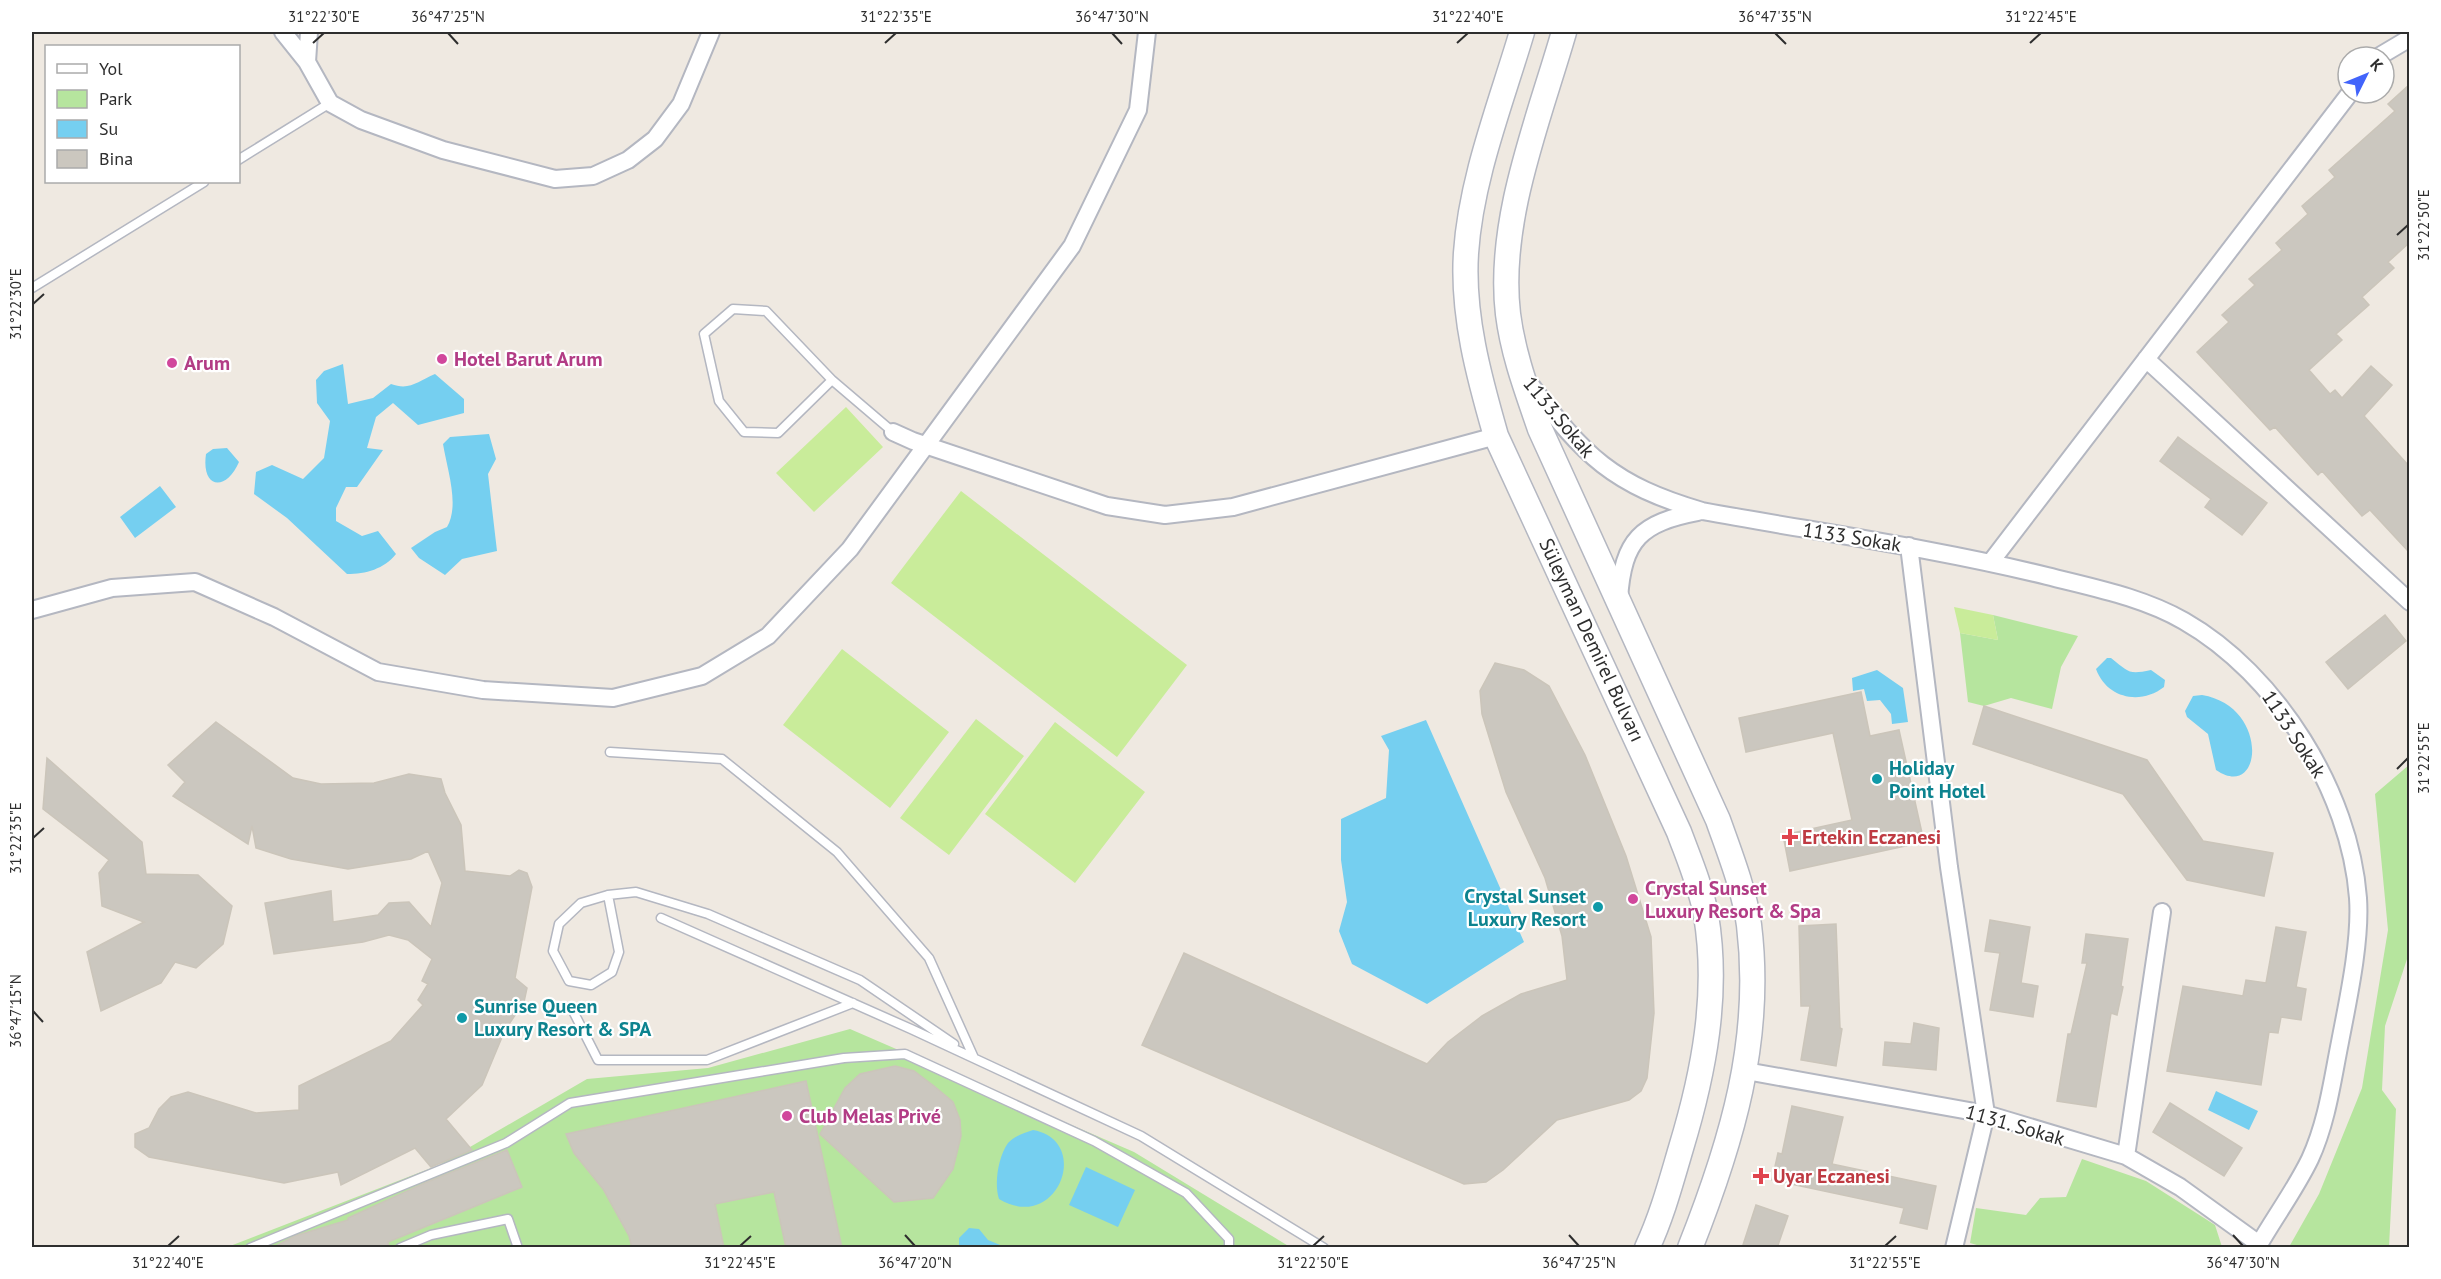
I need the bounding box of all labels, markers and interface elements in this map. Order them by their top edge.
text: 31°22'30"E [288,7,360,26]
text: 36°47'25"N [411,7,485,26]
text: 31°22'35"E [860,7,932,26]
text: 36°47'30"N [1075,7,1149,26]
text: 31°22'40"E [1432,7,1504,26]
text: 36°47'35"N [1738,7,1812,26]
text: 31°22'45"E [2005,7,2077,26]
legend [45,45,240,183]
north arrow [2336,45,2396,105]
text: K [2366,54,2388,75]
text: Yol [99,57,123,80]
text: Park [99,87,132,110]
text: Su [99,117,118,140]
text: Bina [99,147,133,170]
text: 31°22'50"E [2414,189,2433,261]
text: 31°22'30"E [6,268,25,340]
place label: Hotel Barut Arum [454,346,602,372]
place label: Arum [184,350,230,376]
marker: Hotel Barut Arum [435,352,449,366]
marker: Arum [165,356,179,370]
street label: 1133.Sokak [1517,371,1601,463]
street label: 1133 Sokak [1801,516,1904,558]
street label: Süleyman Demirel Bulvarı [1533,534,1651,746]
street label: 1133 Sokak [2256,685,2332,783]
text: 31°22'55"E [2414,722,2433,794]
place label: Holiday Point Hotel [1889,755,1986,804]
marker: Holiday Point Hotel [1870,772,1884,786]
text: 31°22'35"E [6,802,25,874]
place label: Ertekin Eczanesi [1802,824,1941,850]
marker: Ertekin Eczanesi [1783,830,1797,844]
place label: Crystal Sunset Luxury Resort & Spa [1645,875,1821,924]
place label: Crystal Sunset Luxury Resort [1464,883,1586,932]
marker: Crystal Sunset Luxury Resort & Spa [1626,892,1640,906]
marker: Crystal Sunset Luxury Resort [1591,900,1605,914]
text: 36°47'15"N [6,974,25,1048]
place label: Sunrise Queen Luxury Resort & SPA [474,993,652,1042]
marker: Sunrise Queen Luxury Resort & SPA [455,1011,469,1025]
street label: 1131. Sokak [1962,1098,2068,1152]
place label: Club Melas Privé [799,1103,941,1129]
marker: Club Melas Privé [780,1109,794,1123]
place label: Uyar Eczanesi [1773,1163,1890,1189]
marker: Uyar Eczanesi [1754,1169,1768,1183]
text: 31°22'40"E [132,1253,204,1272]
text: 31°22'45"E [704,1253,776,1272]
text: 36°47'20"N [878,1253,952,1272]
text: 31°22'50"E [1277,1253,1349,1272]
text: 36°47'25"N [1542,1253,1616,1272]
text: 31°22'55"E [1849,1253,1921,1272]
text: 36°47'30"N [2206,1253,2280,1272]

